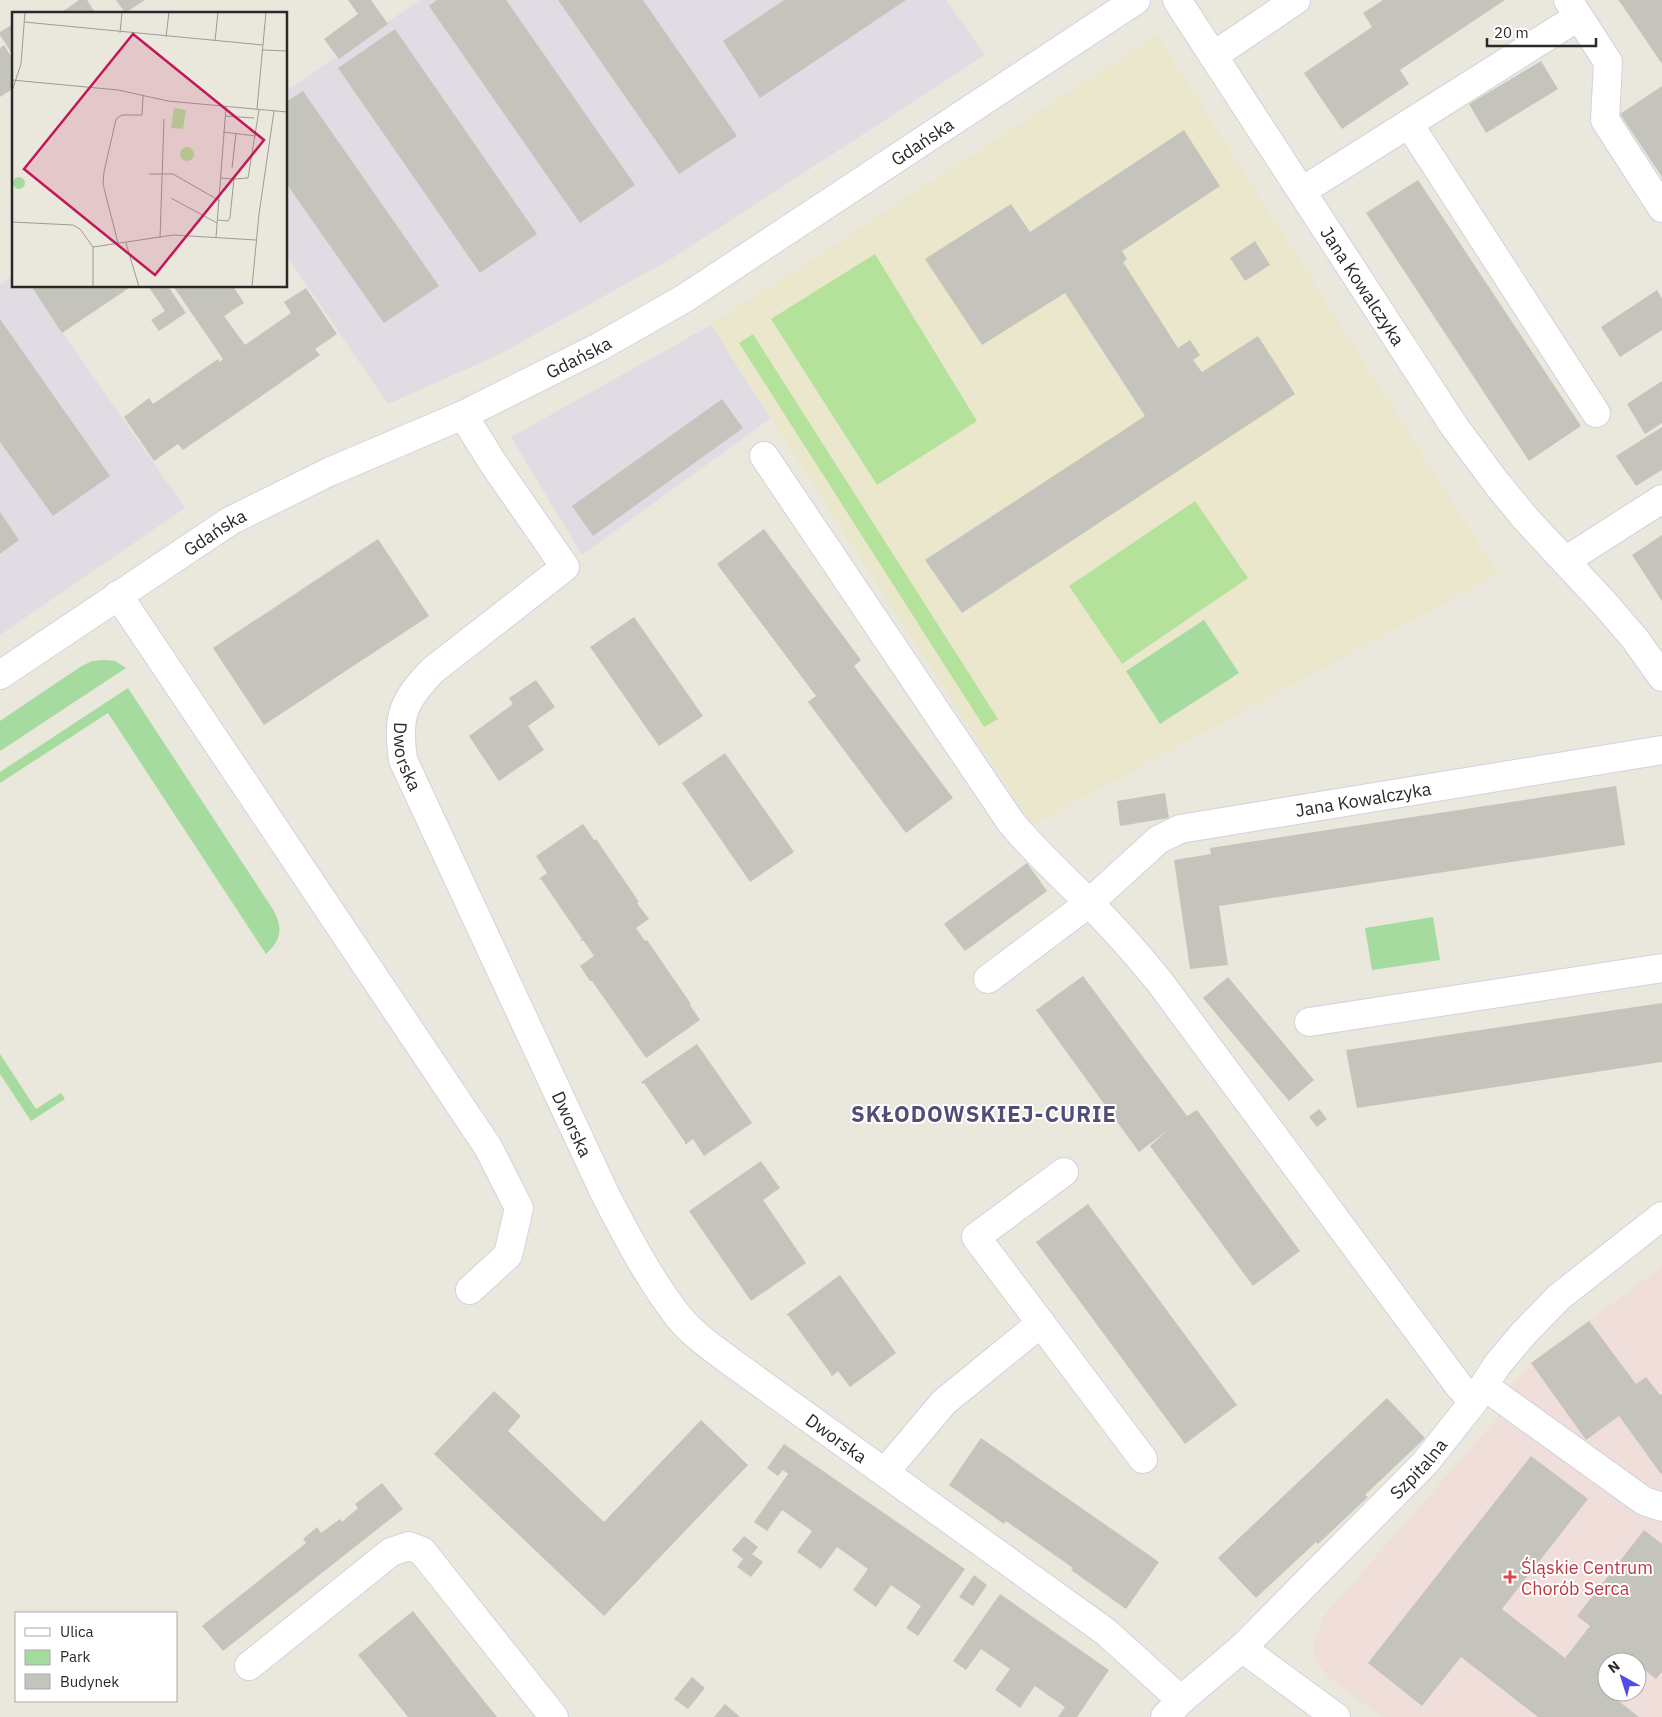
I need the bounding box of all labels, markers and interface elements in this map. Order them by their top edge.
inset map [12,12,288,288]
scale bar [1487,15,1596,47]
text: 20 m [1494,23,1529,42]
street label: Gdańska [886,112,958,170]
street label: Jana Kowalczyka [1316,222,1410,350]
street label: Gdańska [542,331,616,383]
street label: Gdańska [179,503,250,561]
street label: Dworska [389,722,427,795]
street label: Jana Kowalczyka [1293,776,1433,821]
street label: Dworska [547,1087,598,1161]
district label: SKŁODOWSKIEJ-CURIE [851,1099,1117,1128]
street label: Dworska [801,1408,872,1468]
street label: Szpitalna [1384,1433,1452,1504]
place label: Śląskie Centrum Chorób Serca [1521,1556,1653,1600]
marker: Śląskie Centrum Chorób Serca [1503,1570,1517,1584]
legend [15,1612,178,1702]
text: Ulica [60,1622,94,1641]
text: Park [60,1647,90,1666]
north arrow [1597,1652,1647,1702]
text: N [1604,1657,1623,1677]
text: Budynek [60,1672,119,1691]

